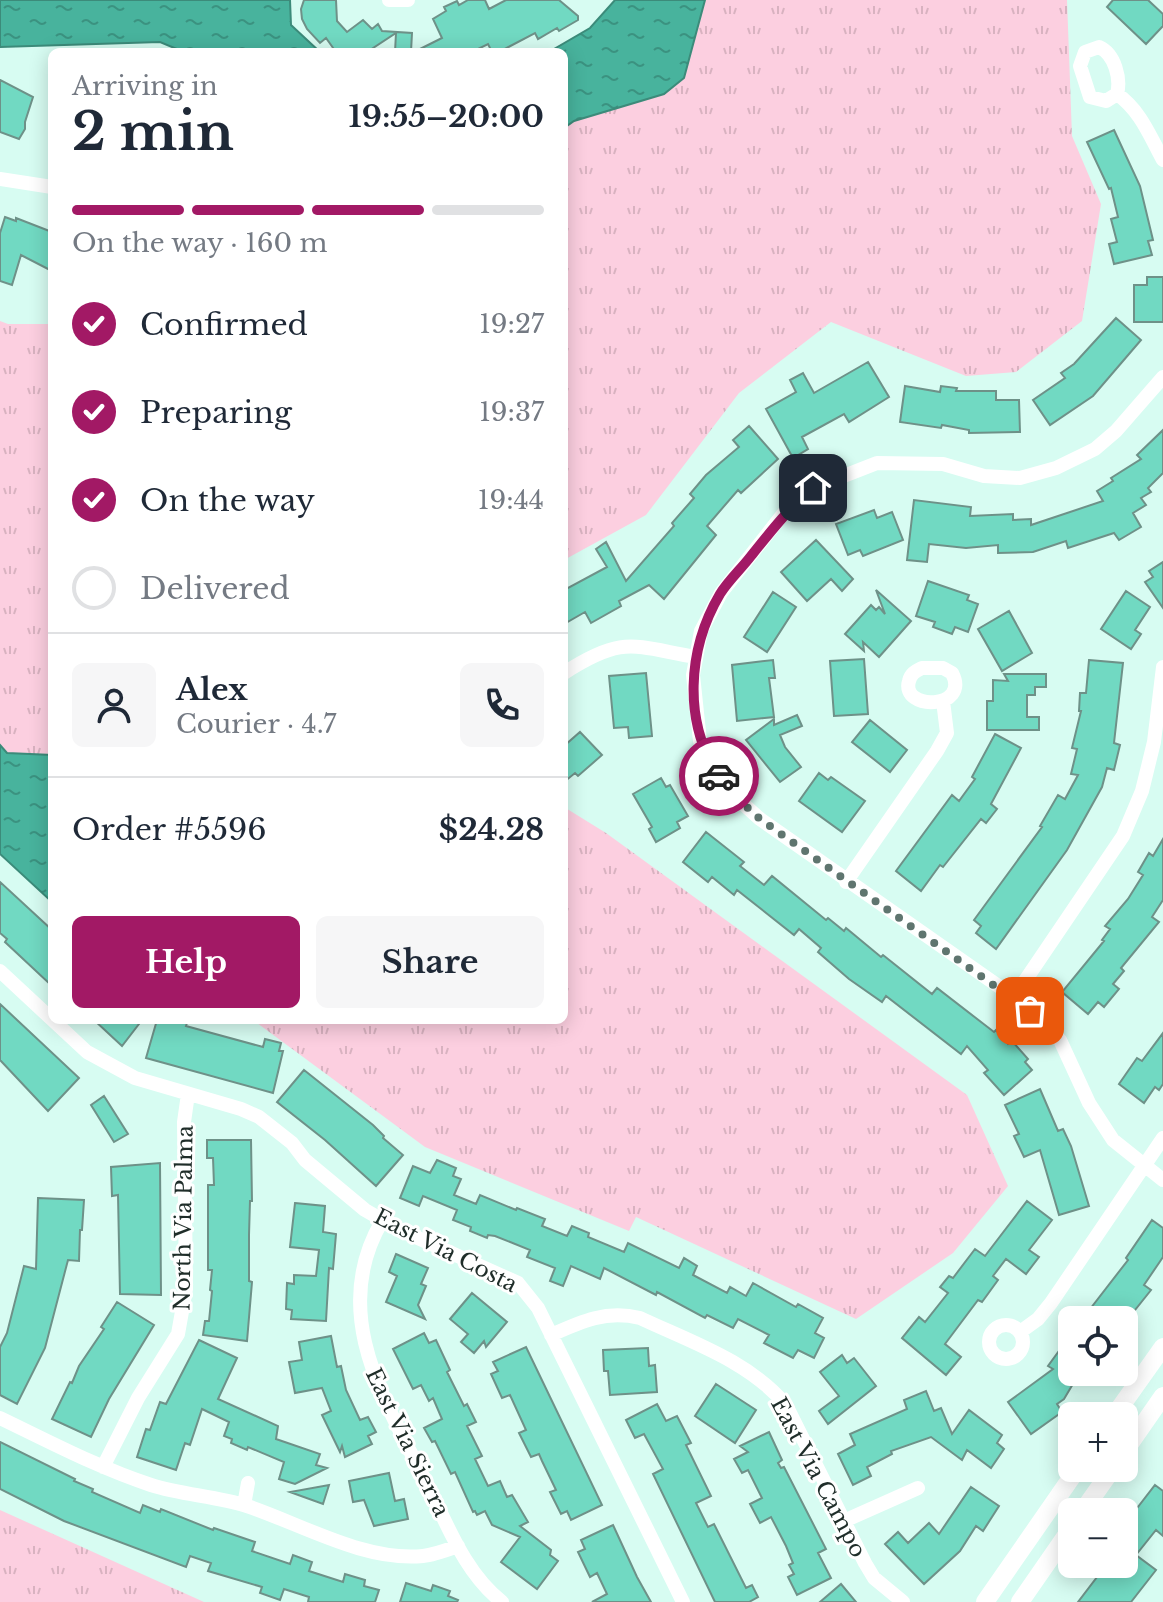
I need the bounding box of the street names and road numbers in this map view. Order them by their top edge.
street label: North Via Palma [168,1124,199,1311]
street label: East Via Costa [370,1203,523,1299]
street label: East Via Sierra [360,1363,456,1522]
street label: East Via Campo [765,1393,872,1562]

